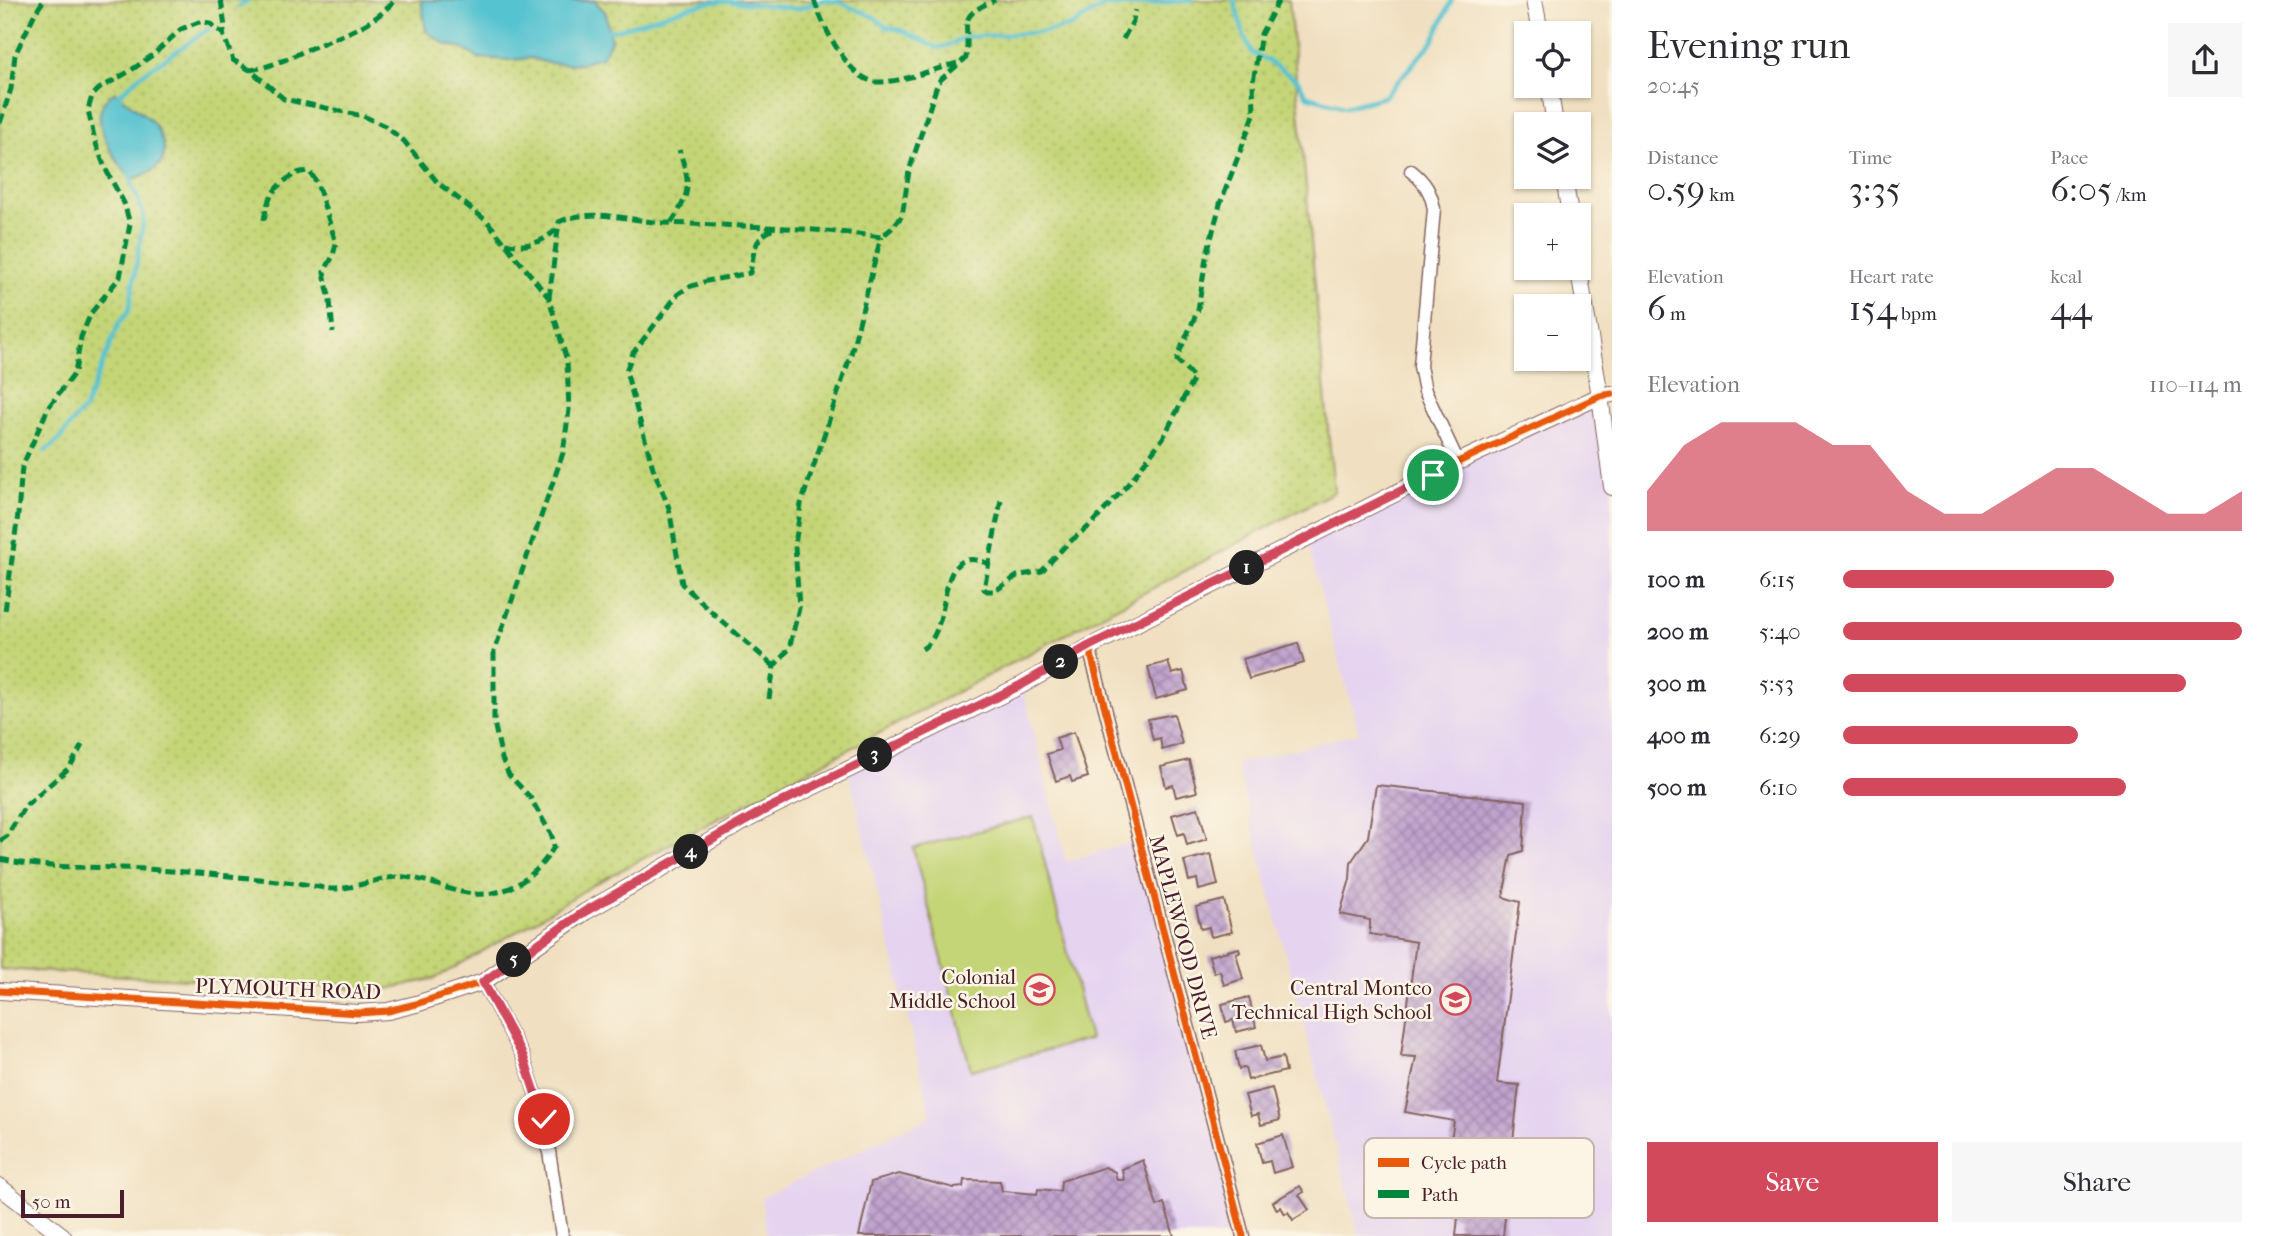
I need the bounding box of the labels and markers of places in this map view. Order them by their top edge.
pin [1403,445,1463,505]
pin: 1 [1230,550,1264,586]
pin: 2 [1044,644,1078,680]
pin: 3 [858,738,892,772]
pin: 4 [674,834,708,870]
pin: 5 [496,942,532,978]
place label: Colonial Middle School [889,965,1016,1013]
school or university icon: Colonial Middle School [1022,972,1056,1006]
place label: Central Montco Technical High School [1232,976,1432,1024]
school or university icon: Central Montco Technical High School [1438,983,1472,1017]
pin [514,1089,574,1149]

